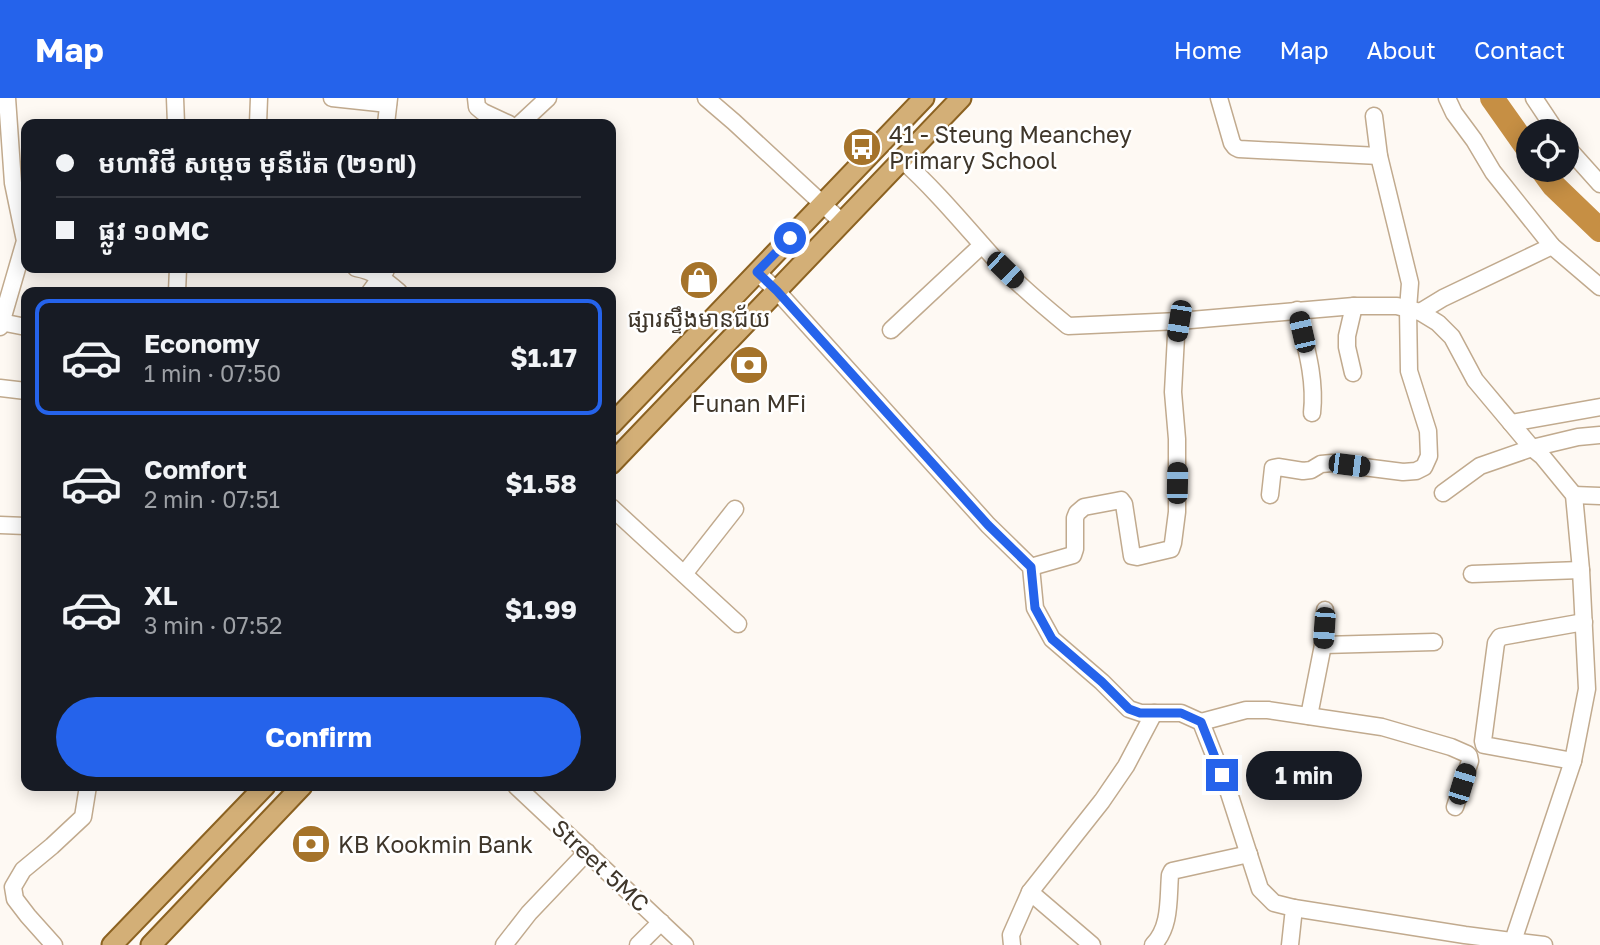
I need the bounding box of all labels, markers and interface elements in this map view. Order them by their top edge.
text: Map [35,30,104,69]
text: Home [1174,35,1242,64]
text: Map [1280,35,1329,64]
text: About [1367,35,1436,64]
text: Contact [1474,35,1565,64]
map controls [1516,119,1579,182]
button: locate [1516,119,1579,182]
place label: 41 - Steung Meanchey Primary School [889,120,1132,174]
bus stop icon: 41 - Steung Meanchey Primary School [841,126,883,168]
text: មហាវិថី សម្តេច មុនីរ៉េត (២១៧) [98,148,417,179]
text: ផ្លូវ ១០MC [98,215,209,246]
route start [774,222,806,254]
car [983,248,1028,292]
shop icon: ផ្សារស្ទឹងមានជ័យ [678,259,720,301]
car [1166,299,1193,343]
place label: ផ្សារស្ទឹងមានជ័យ [628,304,770,334]
car [1288,309,1317,355]
icon: car [60,326,123,389]
text: Economy [144,328,260,359]
text: $1.17 [510,342,577,373]
bank icon: Funan MFi [728,344,770,386]
text: 1 min · 07:50 [144,359,281,387]
place label: Funan MFi [692,389,806,417]
icon: car [60,452,123,515]
car [1327,452,1372,478]
text: Comfort [144,454,247,485]
car [1167,462,1188,504]
text: $1.58 [505,468,577,499]
text: 2 min · 07:51 [144,485,280,513]
icon: car [60,578,123,641]
text: XL [144,580,178,611]
text: $1.99 [505,594,577,625]
car [1313,606,1336,650]
text: 3 min · 07:52 [144,611,282,639]
button: Confirm [56,697,581,777]
callout: 1 min [1246,750,1362,800]
route end [1206,759,1238,791]
text: 1 min [1275,761,1333,789]
car [1446,761,1479,807]
street label: Street 5MC [547,813,655,917]
bank icon: KB Kookmin Bank [290,823,332,865]
place label: KB Kookmin Bank [338,830,533,858]

